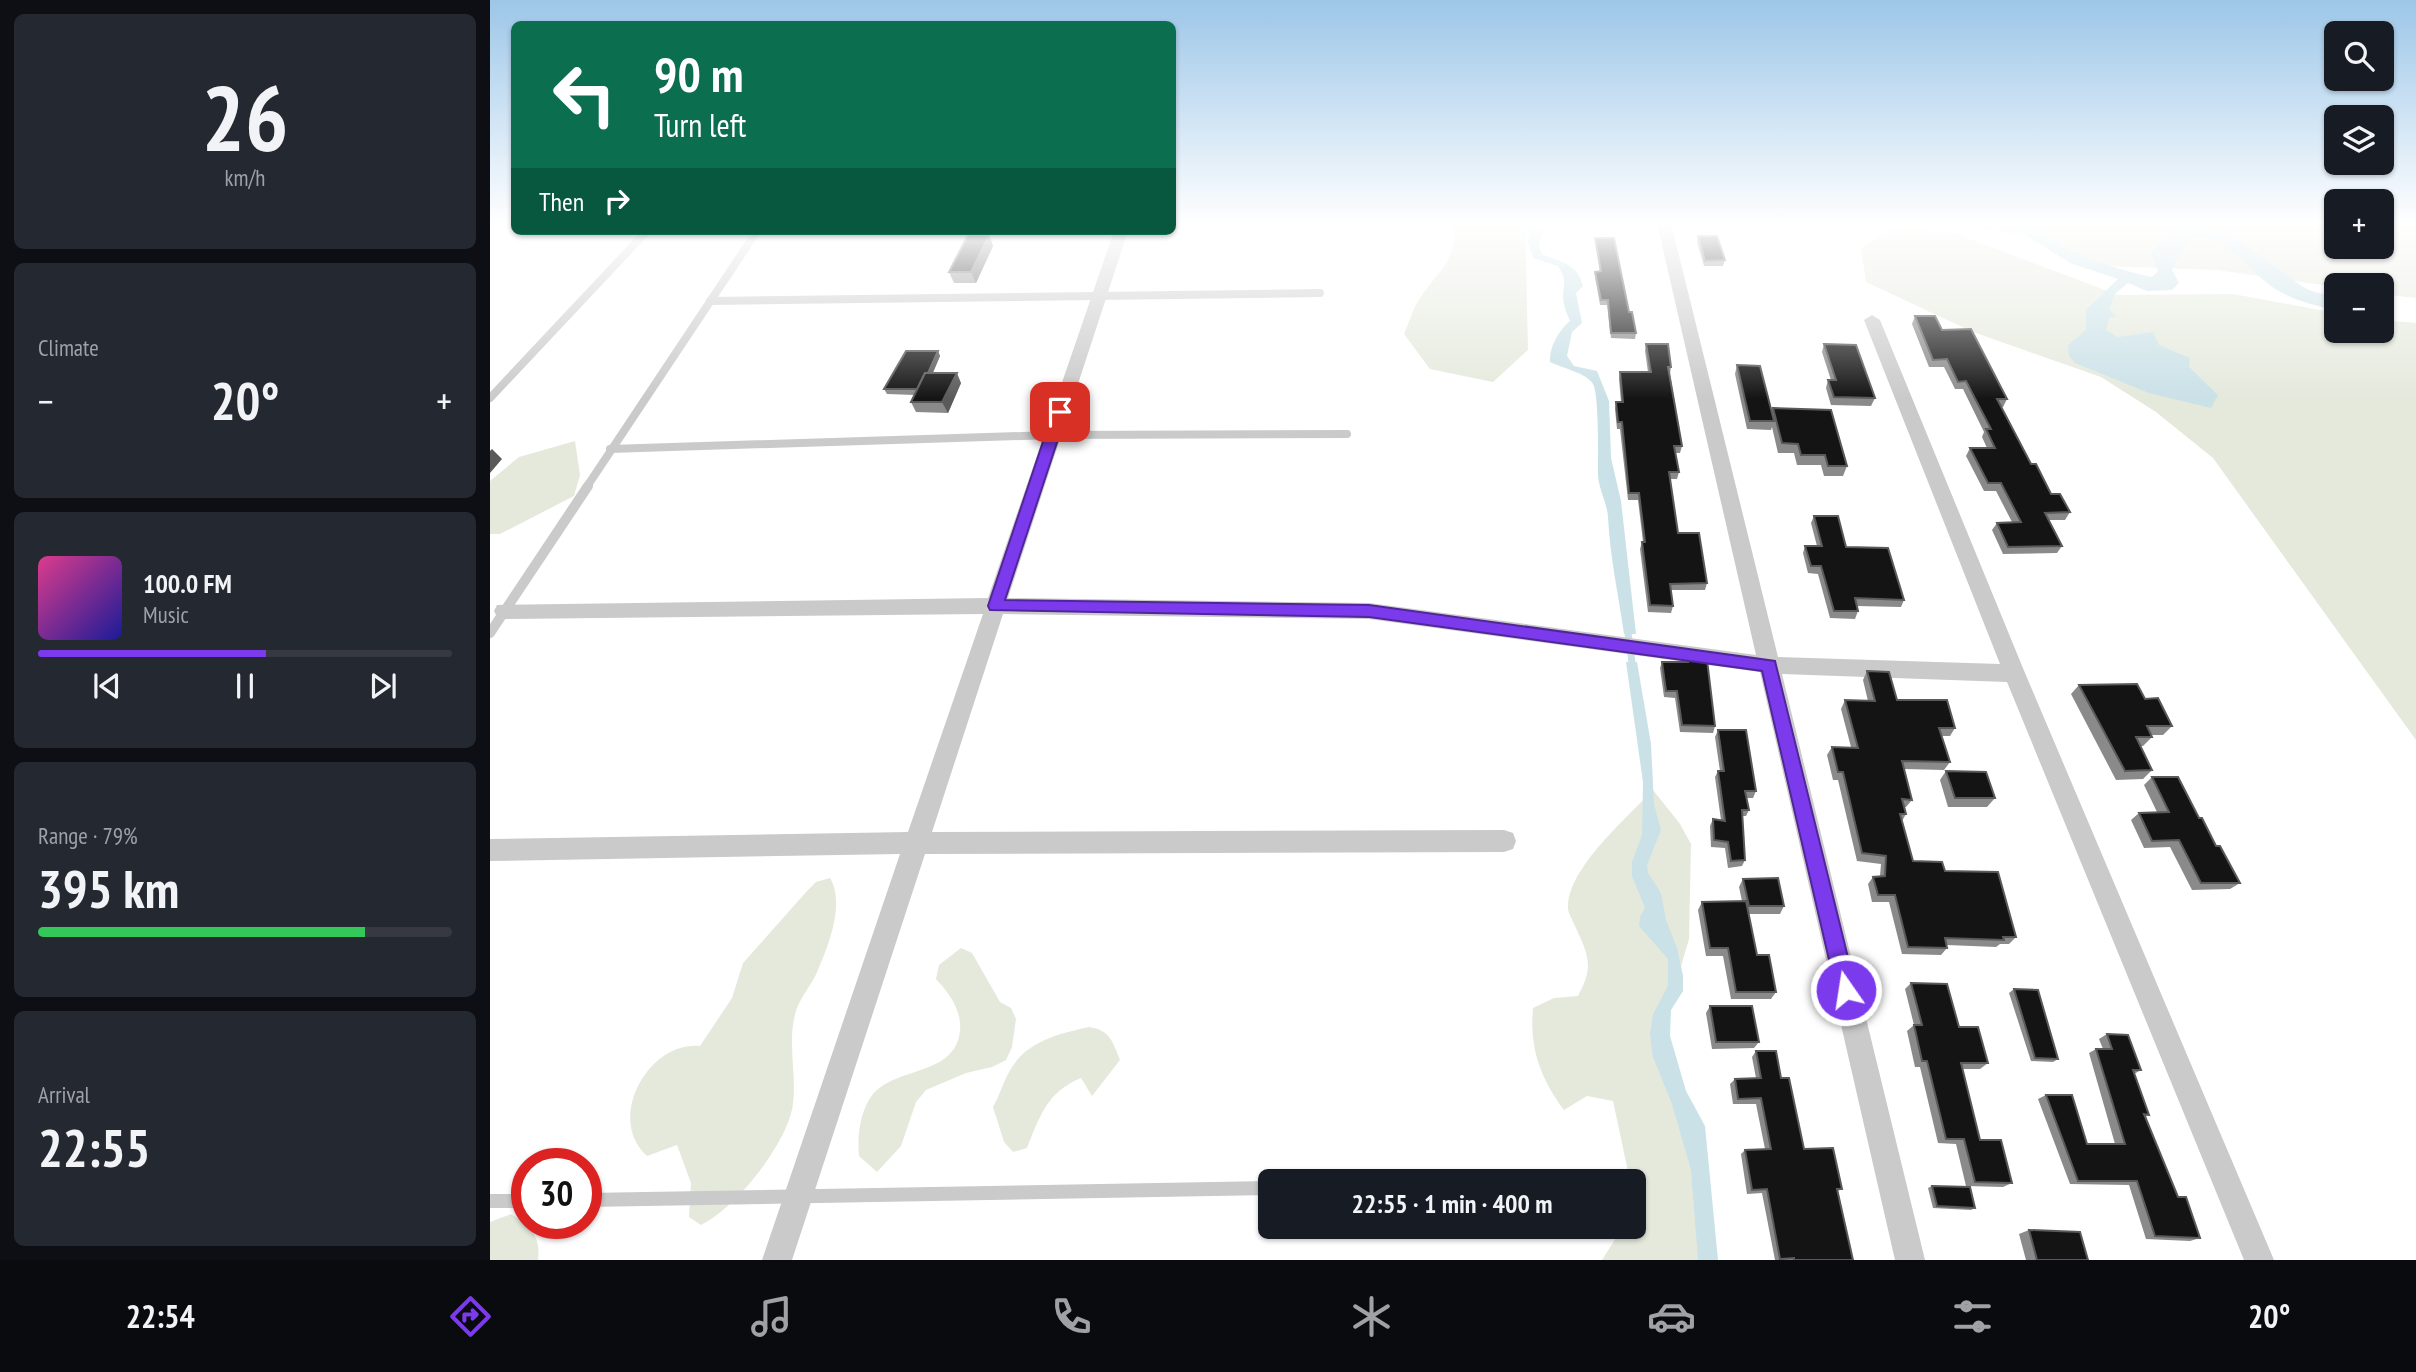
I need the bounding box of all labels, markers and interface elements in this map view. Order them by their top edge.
map controls [2324,21,2394,343]
button: search [2324,21,2394,91]
text: 90 m [654,42,743,106]
icon: left [539,49,630,140]
text: 26 [202,58,289,176]
text: Turn left [654,104,746,146]
button: layers [2324,105,2394,175]
text: km/h [225,163,265,192]
icon: right [598,182,636,220]
text: Then [539,185,584,218]
button: + [2324,189,2394,259]
button: − [2324,273,2394,343]
text: Climate [38,333,99,362]
text: 20° [211,367,279,434]
text: − [38,376,54,425]
text: + [436,376,452,425]
pin [1030,382,1090,442]
icon: arrive [1041,393,1079,431]
text: 100.0 FM [143,567,232,600]
text: Music [143,600,189,629]
icon: previous [88,667,126,705]
icon: pause [226,667,264,705]
icon: next [364,667,402,705]
text: Range · 79% [38,821,138,850]
text: 395 km [38,855,179,922]
position arrow [1809,953,1883,1027]
text: Arrival [38,1080,90,1109]
text: 22:55 [38,1114,150,1181]
speed limit sign: 30 [511,1148,602,1239]
text: 22:55 · 1 min · 400 m [1352,1187,1552,1220]
icon: directions [446,1292,495,1341]
icon: music [747,1292,796,1341]
icon: phone [1047,1292,1096,1341]
icon: climate [1347,1292,1396,1341]
icon: car [1647,1292,1696,1341]
icon: filters [1948,1292,1997,1341]
text: 22:54 [126,1295,195,1337]
text: 20° [2248,1295,2290,1337]

